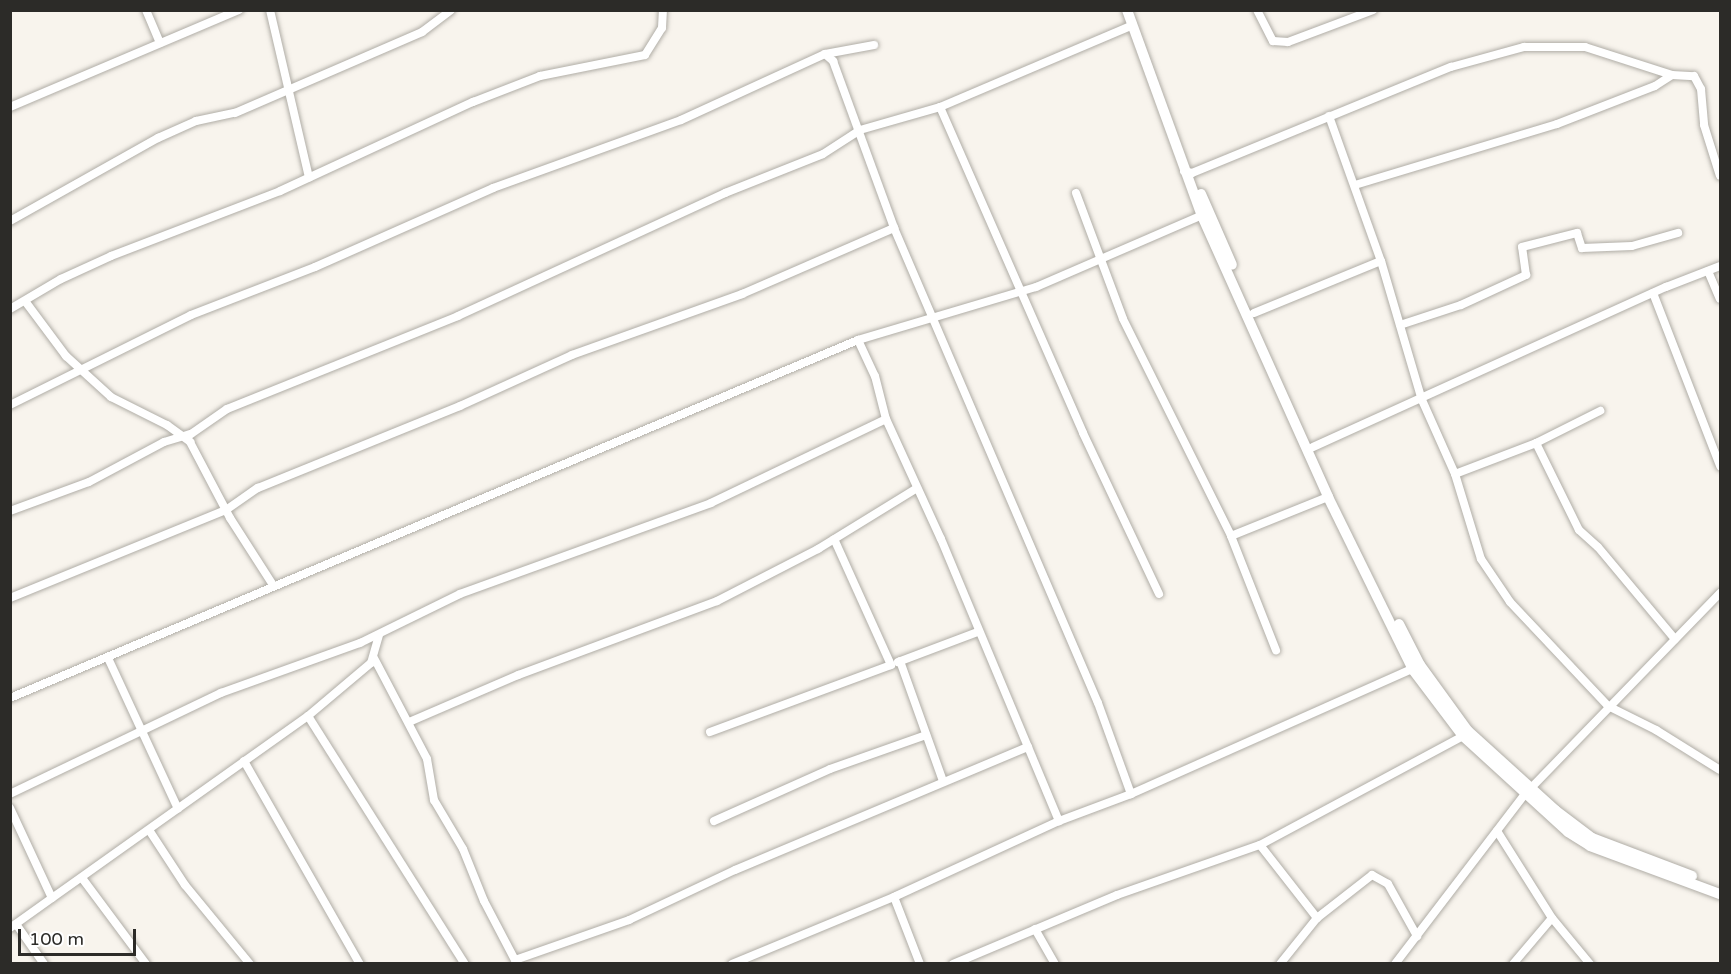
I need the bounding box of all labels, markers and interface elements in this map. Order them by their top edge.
scale bar [21,917,140,955]
text: 100 m [29,928,84,950]

